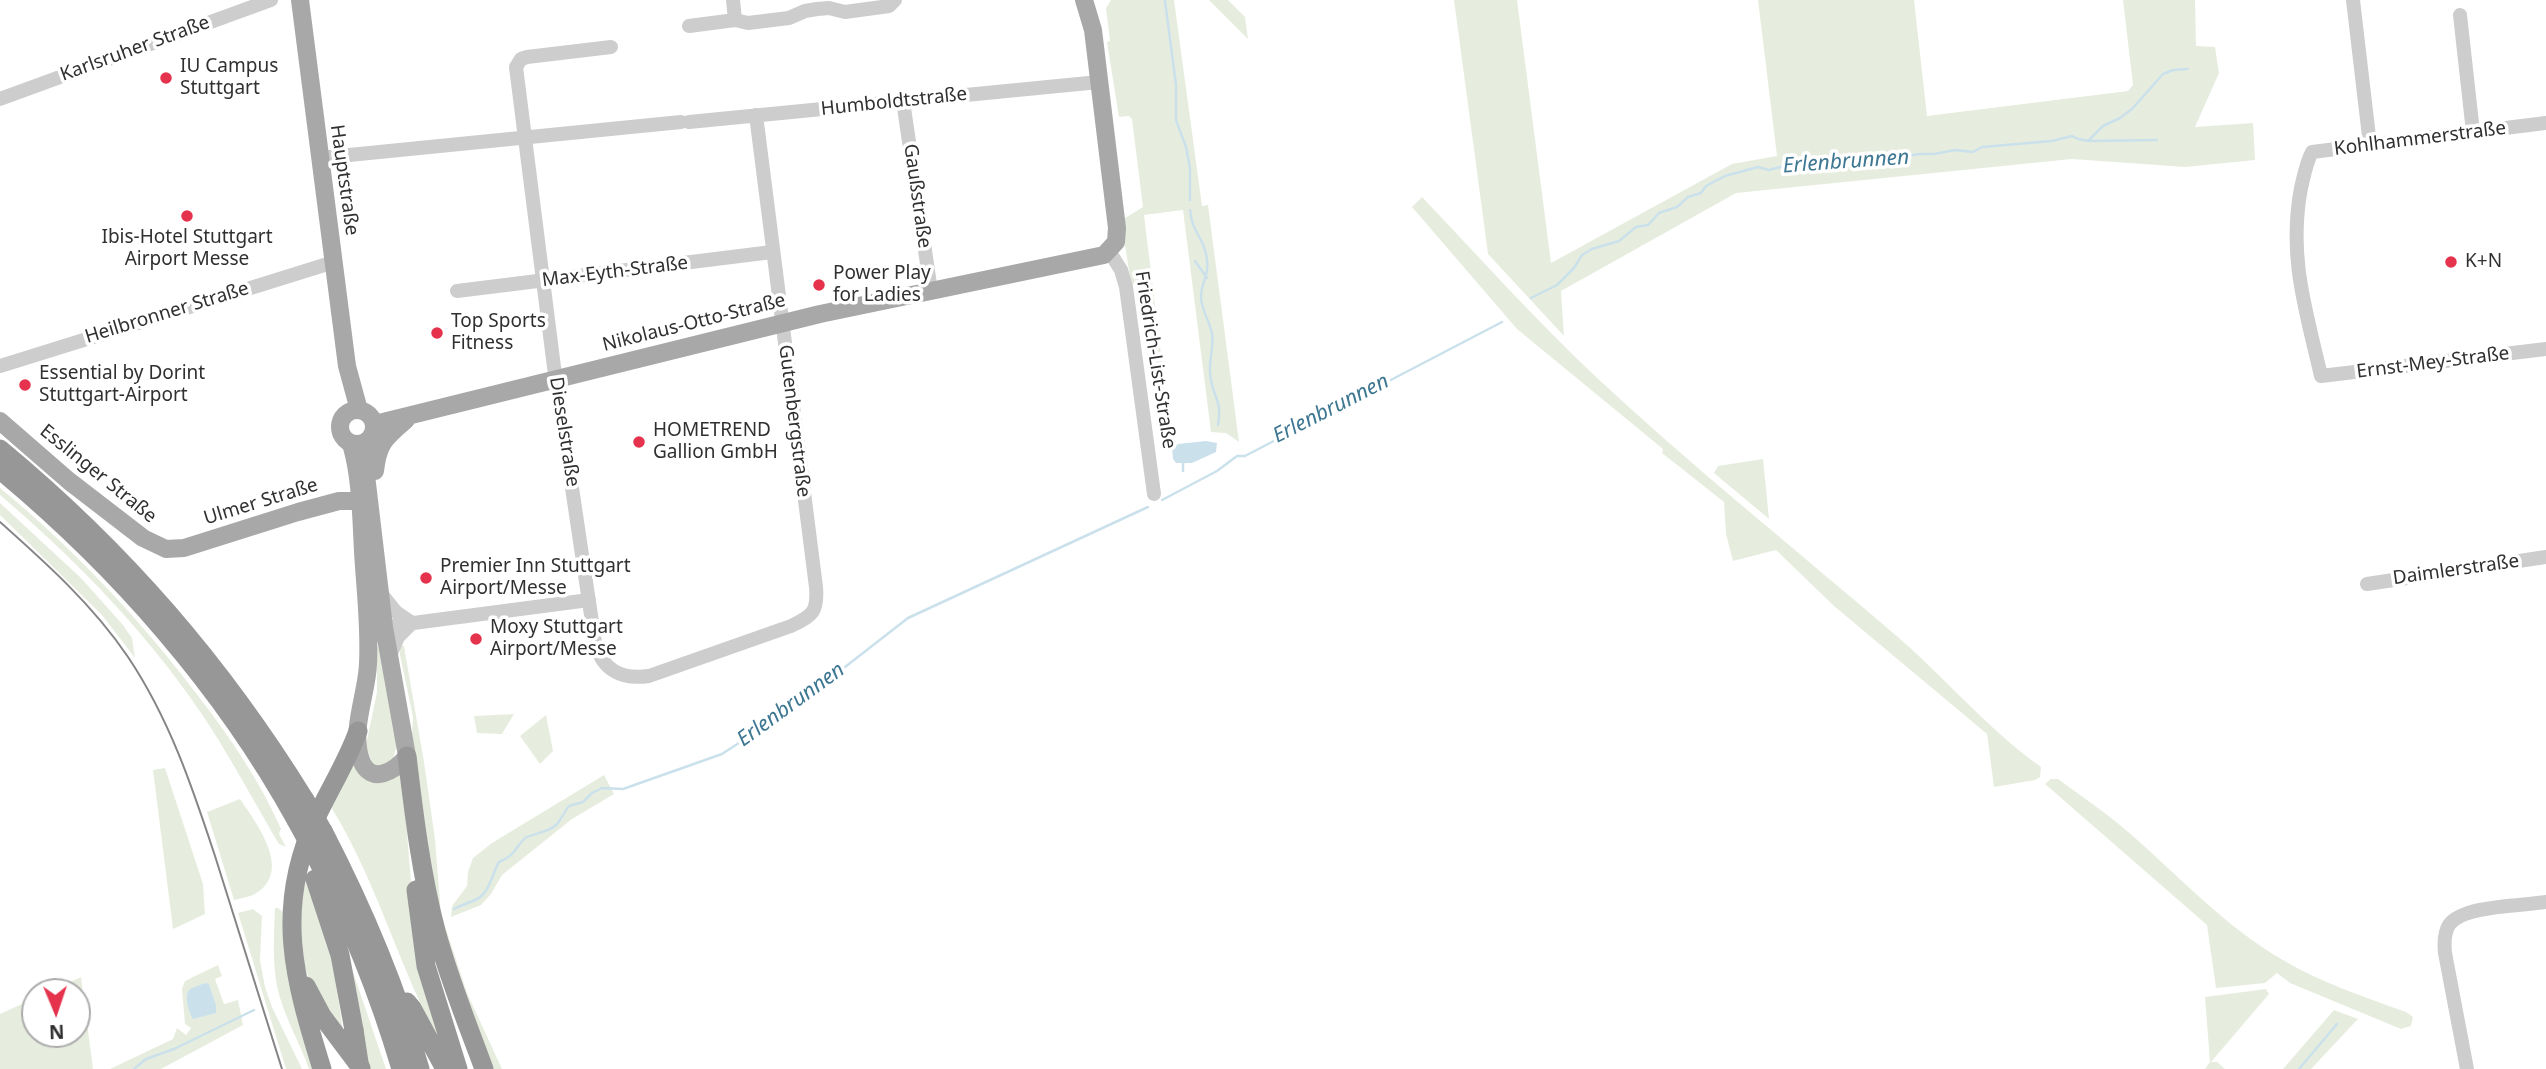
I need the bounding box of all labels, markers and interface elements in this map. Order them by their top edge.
street label: Karlsruher Straße [57,11,213,87]
place label: IU Campus Stuttgart [180,56,278,100]
marker: IU Campus Stuttgart [158,70,174,86]
street label: Humboldtstraße [820,83,968,121]
street label: Kohlhammerstraße [2333,117,2507,161]
street label: Hauptstraße [325,123,363,237]
street label: Gaußstraße [898,142,936,250]
water label: Erlenbrunnen [1782,145,1910,179]
marker: Ibis-Hotel Stuttgart Airport Messe [179,208,195,224]
place label: Ibis-Hotel Stuttgart Airport Messe [101,227,273,271]
place label: K+N [2465,251,2502,273]
street label: Max-Eyth-Straße [541,252,689,292]
marker: K+N [2443,254,2459,270]
place label: Power Play for Ladies [833,263,931,307]
street label: Friedrich-List-Straße [1130,269,1180,451]
street label: Heilbronner Straße [82,277,252,349]
marker: Power Play for Ladies [811,277,827,293]
street label: Nikolaus-Otto-Straße [600,289,788,357]
place label: Top Sports Fitness [451,311,546,355]
marker: Top Sports Fitness [429,325,445,341]
street label: Ernst-Mey-Straße [2355,342,2511,384]
street label: Gutenbergstraße [773,343,815,499]
place label: Essential by Dorint Stuttgart-Airport [39,363,205,407]
water label: Erlenbrunnen [1269,369,1393,449]
street label: Dieselstraße [544,375,584,489]
marker: Essential by Dorint Stuttgart-Airport [17,377,33,393]
street label: Esslinger Straße [35,420,161,528]
place label: HOMETREND Gallion GmbH [653,420,778,464]
marker: HOMETREND Gallion GmbH [631,434,647,450]
street label: Ulmer Straße [201,474,321,530]
street label: Daimlerstraße [2391,550,2521,590]
place label: Premier Inn Stuttgart Airport/Messe [440,556,631,600]
marker: Premier Inn Stuttgart Airport/Messe [418,570,434,586]
place label: Moxy Stuttgart Airport/Messe [490,617,623,661]
marker: Moxy Stuttgart Airport/Messe [468,631,484,647]
water label: Erlenbrunnen [732,658,850,752]
north arrow [21,978,91,1048]
text: N [48,1019,65,1045]

